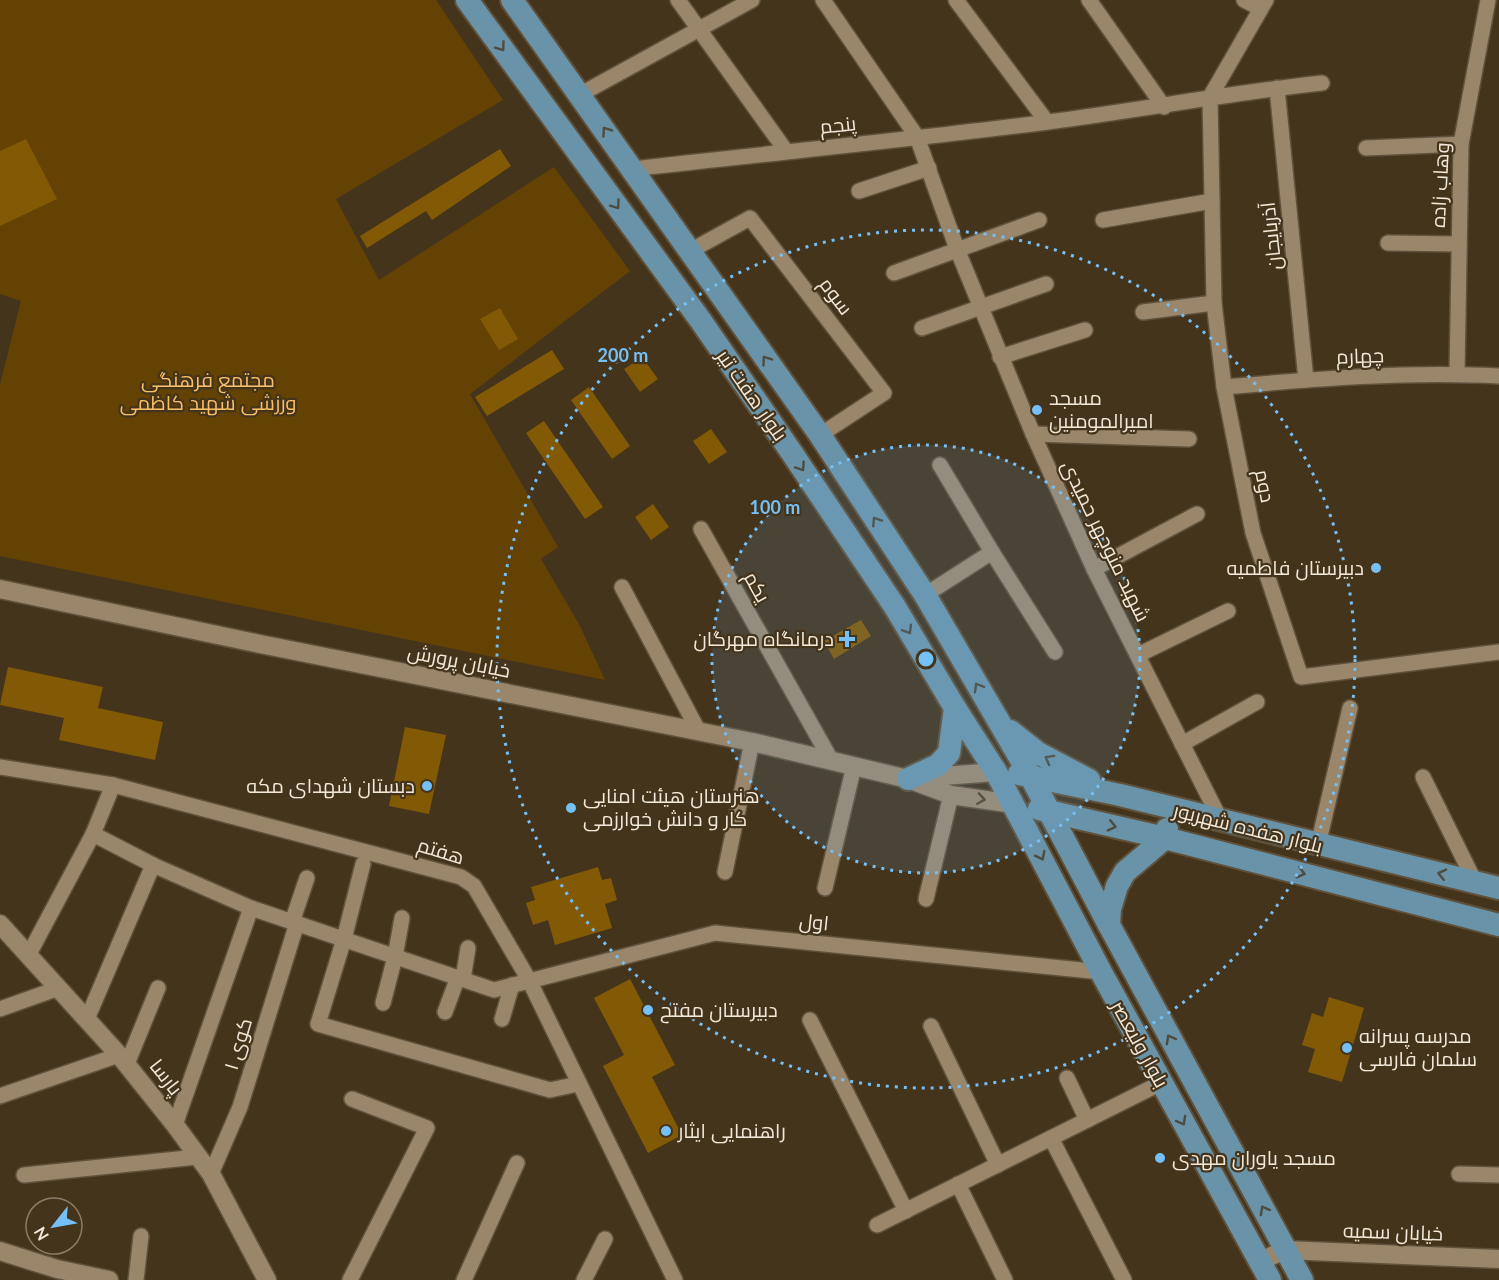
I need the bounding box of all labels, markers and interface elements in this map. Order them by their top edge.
one-way arrow [494,41,505,52]
street label: پنجم [819,110,858,141]
one-way arrow [602,127,613,138]
street label: وهاب زاده [1425,142,1454,228]
one-way arrow [609,198,620,209]
street label: آذربایجان [1254,200,1287,271]
street label: سوم [813,272,859,321]
street label: چهارم [1336,342,1384,371]
street label: بلوار هفت تیر [711,343,793,445]
text: 200 m [598,344,648,366]
one-way arrow [762,355,773,366]
park label: مجتمع فرهنگی ورزشی شهید کاظمی [120,367,296,416]
place label: مسجد امیرالمومنین [1049,385,1154,434]
marker: مسجد امیرالمومنین [1030,403,1044,417]
street label: شهبد منوچهر حمیدی [1056,456,1156,626]
one-way arrow [794,461,806,471]
street label: دوم [1248,467,1281,505]
text: 100 m [750,496,800,518]
one-way arrow [872,517,883,528]
place label: دبیرستان فاطمیه [1227,555,1364,581]
marker: دبیرستان فاطمیه [1369,561,1383,575]
street label: یکم [737,567,776,608]
one-way arrow [901,624,913,634]
place label: درمانگاه مهرگان [693,626,834,652]
marker: درمانگاه مهرگان [838,630,856,648]
street label: خیابان پرورش [405,638,513,684]
centre of rings [916,649,936,669]
one-way arrow [973,683,985,693]
one-way arrow [1045,755,1055,766]
place label: دبستان شهدای مکه [246,773,415,799]
marker: دبستان شهدای مکه [420,779,434,793]
place label: هنرستان هیئت امنایی کار و دانش خوارزمی [583,783,760,832]
one-way arrow [976,793,985,805]
street label: بلوار هفده شهریور [1170,797,1325,859]
marker: هنرستان هیئت امنایی کار و دانش خوارزمی [564,801,578,815]
one-way arrow [1107,819,1117,832]
street label: هفتم [414,832,468,871]
one-way arrow [1034,850,1045,861]
one-way arrow [1296,866,1306,879]
one-way arrow [1437,869,1447,882]
street label: اول [798,908,830,936]
street label: بلوار ولیعصر [1106,995,1175,1092]
place label: دبیرستان مفتح [660,997,778,1024]
marker: دبیرستان مفتح [641,1003,655,1017]
street label: کوی ۱ [218,1015,258,1073]
place label: مدرسه پسرانه سلمان فارسی [1359,1023,1477,1072]
one-way arrow [1166,1035,1177,1045]
marker: مدرسه پسرانه سلمان فارسی [1340,1041,1354,1055]
street label: پارسا [144,1054,189,1101]
one-way arrow [1175,1115,1186,1125]
place label: راهنمایی ایثار [677,1118,786,1144]
marker: راهنمایی ایثار [659,1124,673,1138]
place label: مسجد یاوران مهدی [1172,1145,1336,1171]
marker: مسجد یاوران مهدی [1153,1151,1167,1165]
north arrow [24,1196,84,1256]
one-way arrow [1260,1206,1271,1216]
street label: خیابان سمیه [1343,1217,1443,1247]
text: N [29,1224,52,1244]

